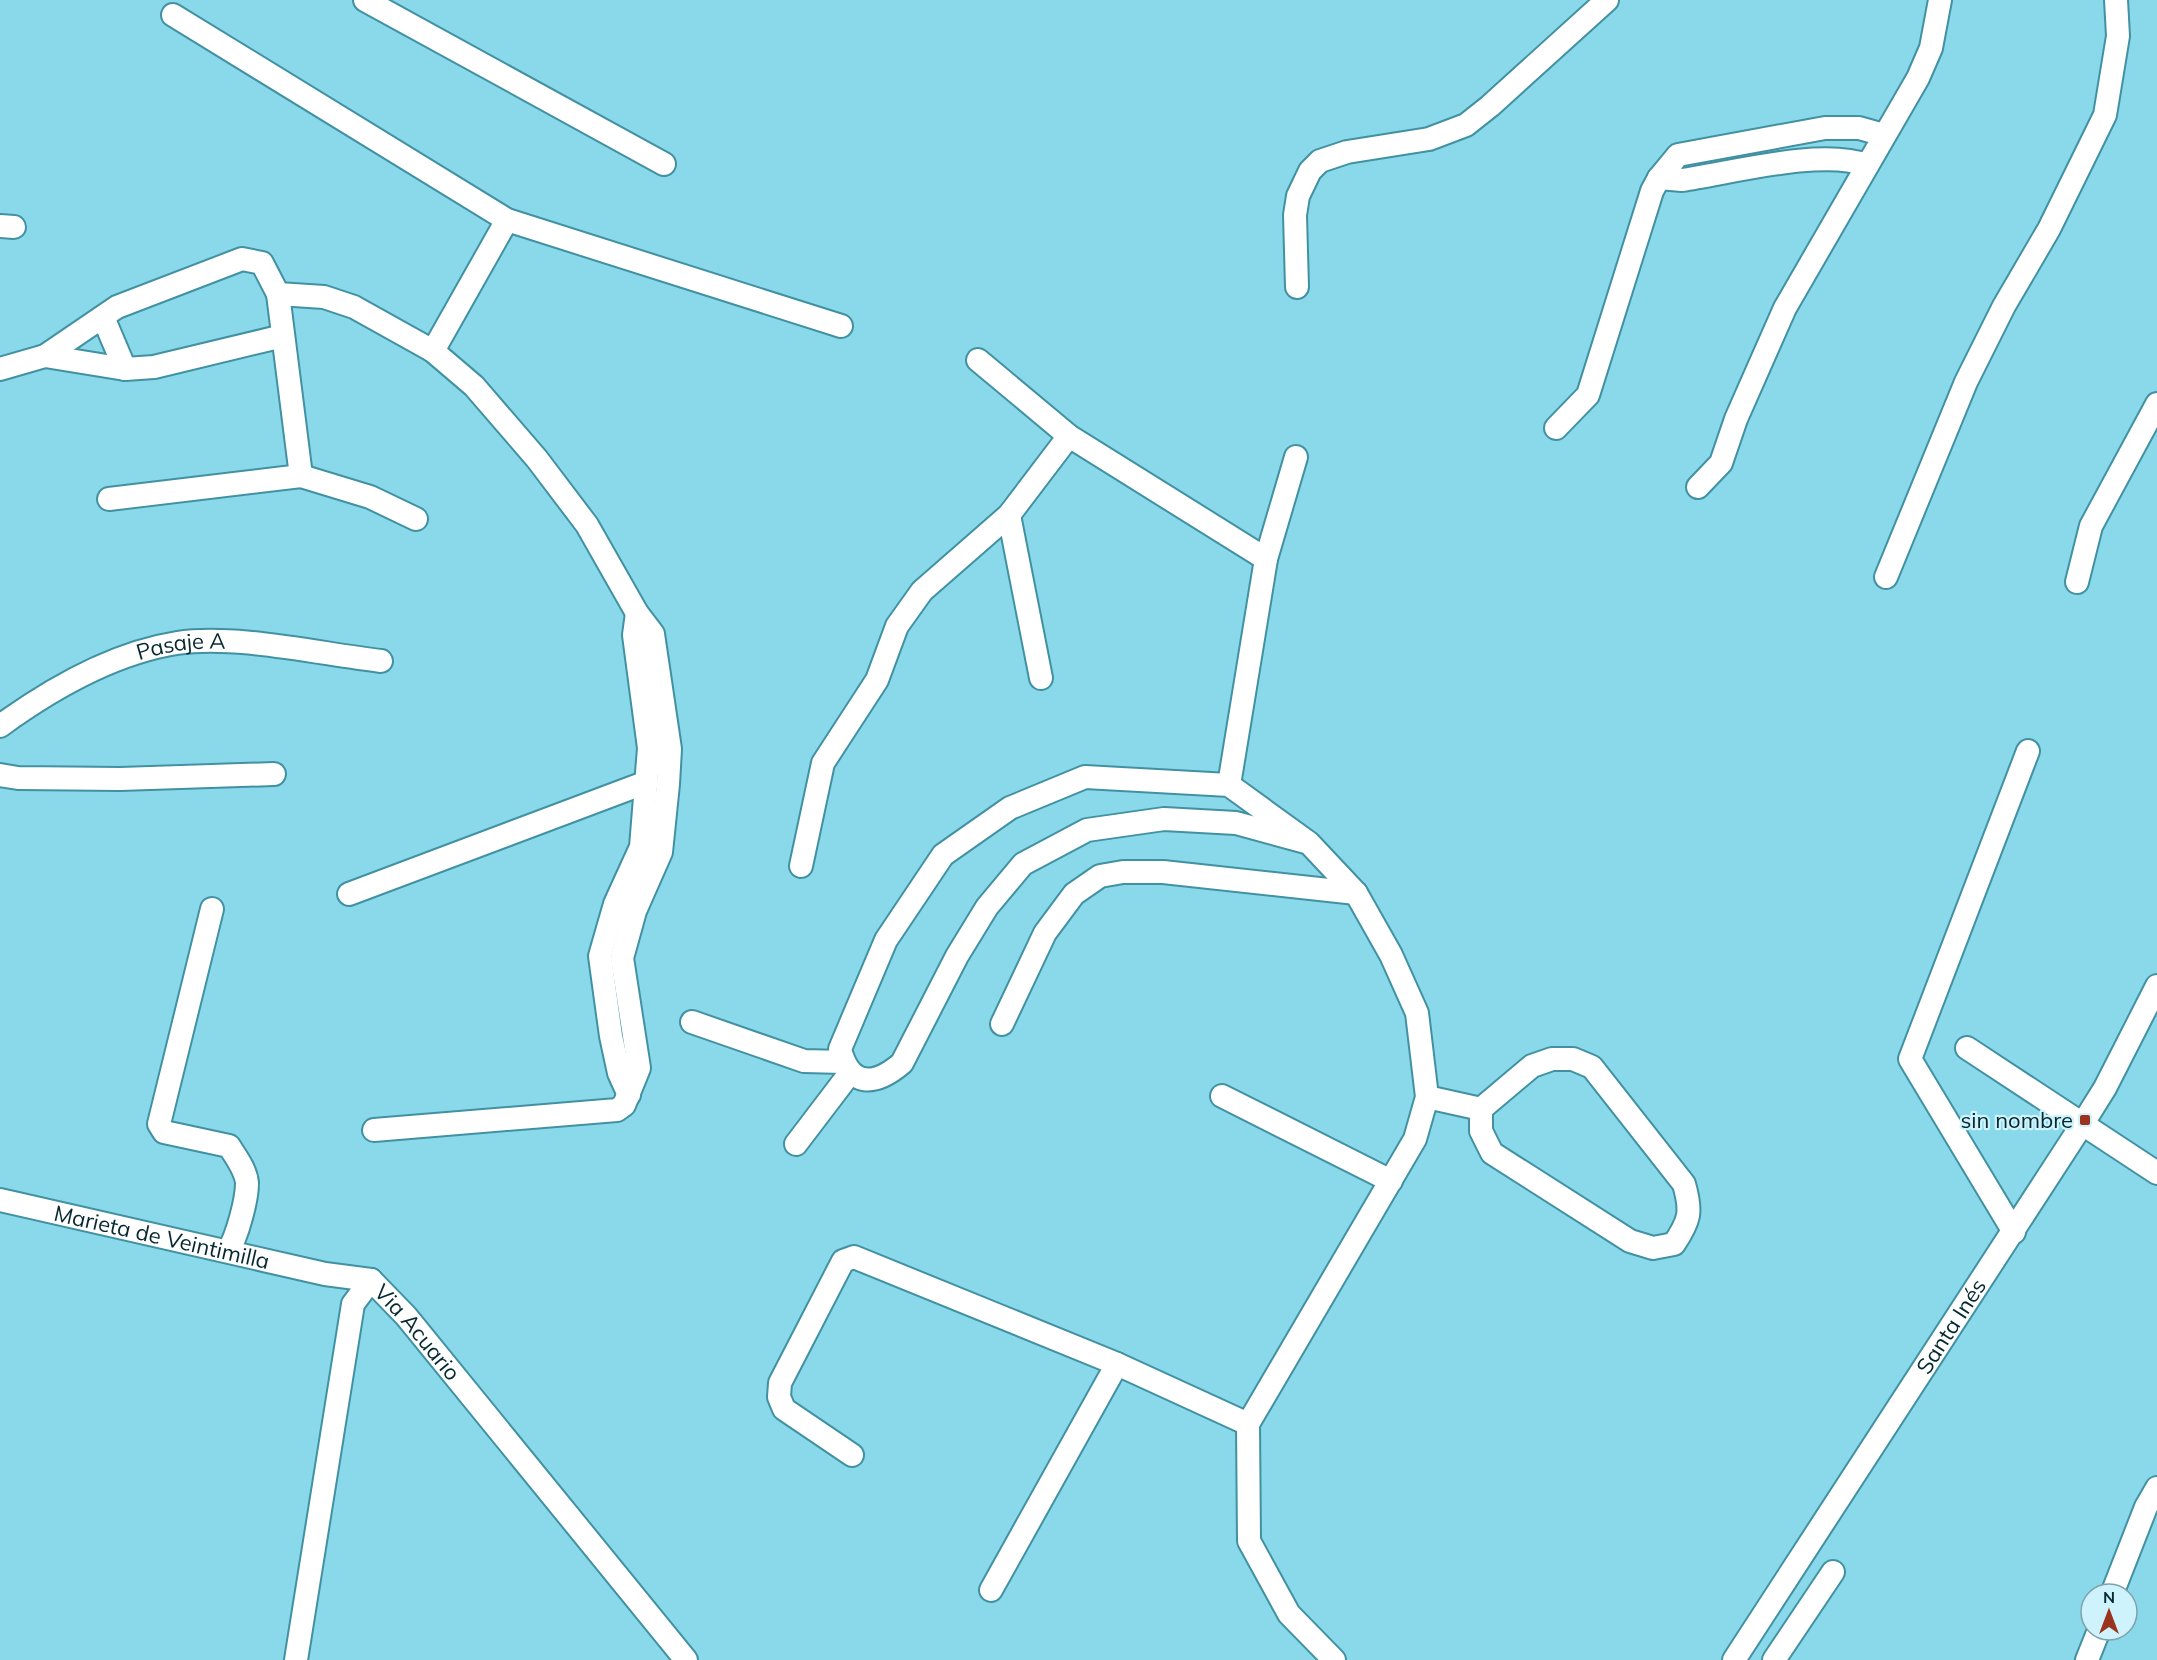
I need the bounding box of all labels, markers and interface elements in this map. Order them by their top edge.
street label: Pasaje A [133,627,226,666]
place label: sin nombre [1960,1106,2073,1134]
marker: sin nombre [2078,1113,2092,1127]
street label: Marieta de Veintimilla [51,1199,272,1275]
street label: Santa Inés [1910,1273,1992,1379]
street label: Via Acuario [369,1278,467,1386]
north arrow [2079,1582,2139,1642]
text: N [2103,1587,2115,1607]

